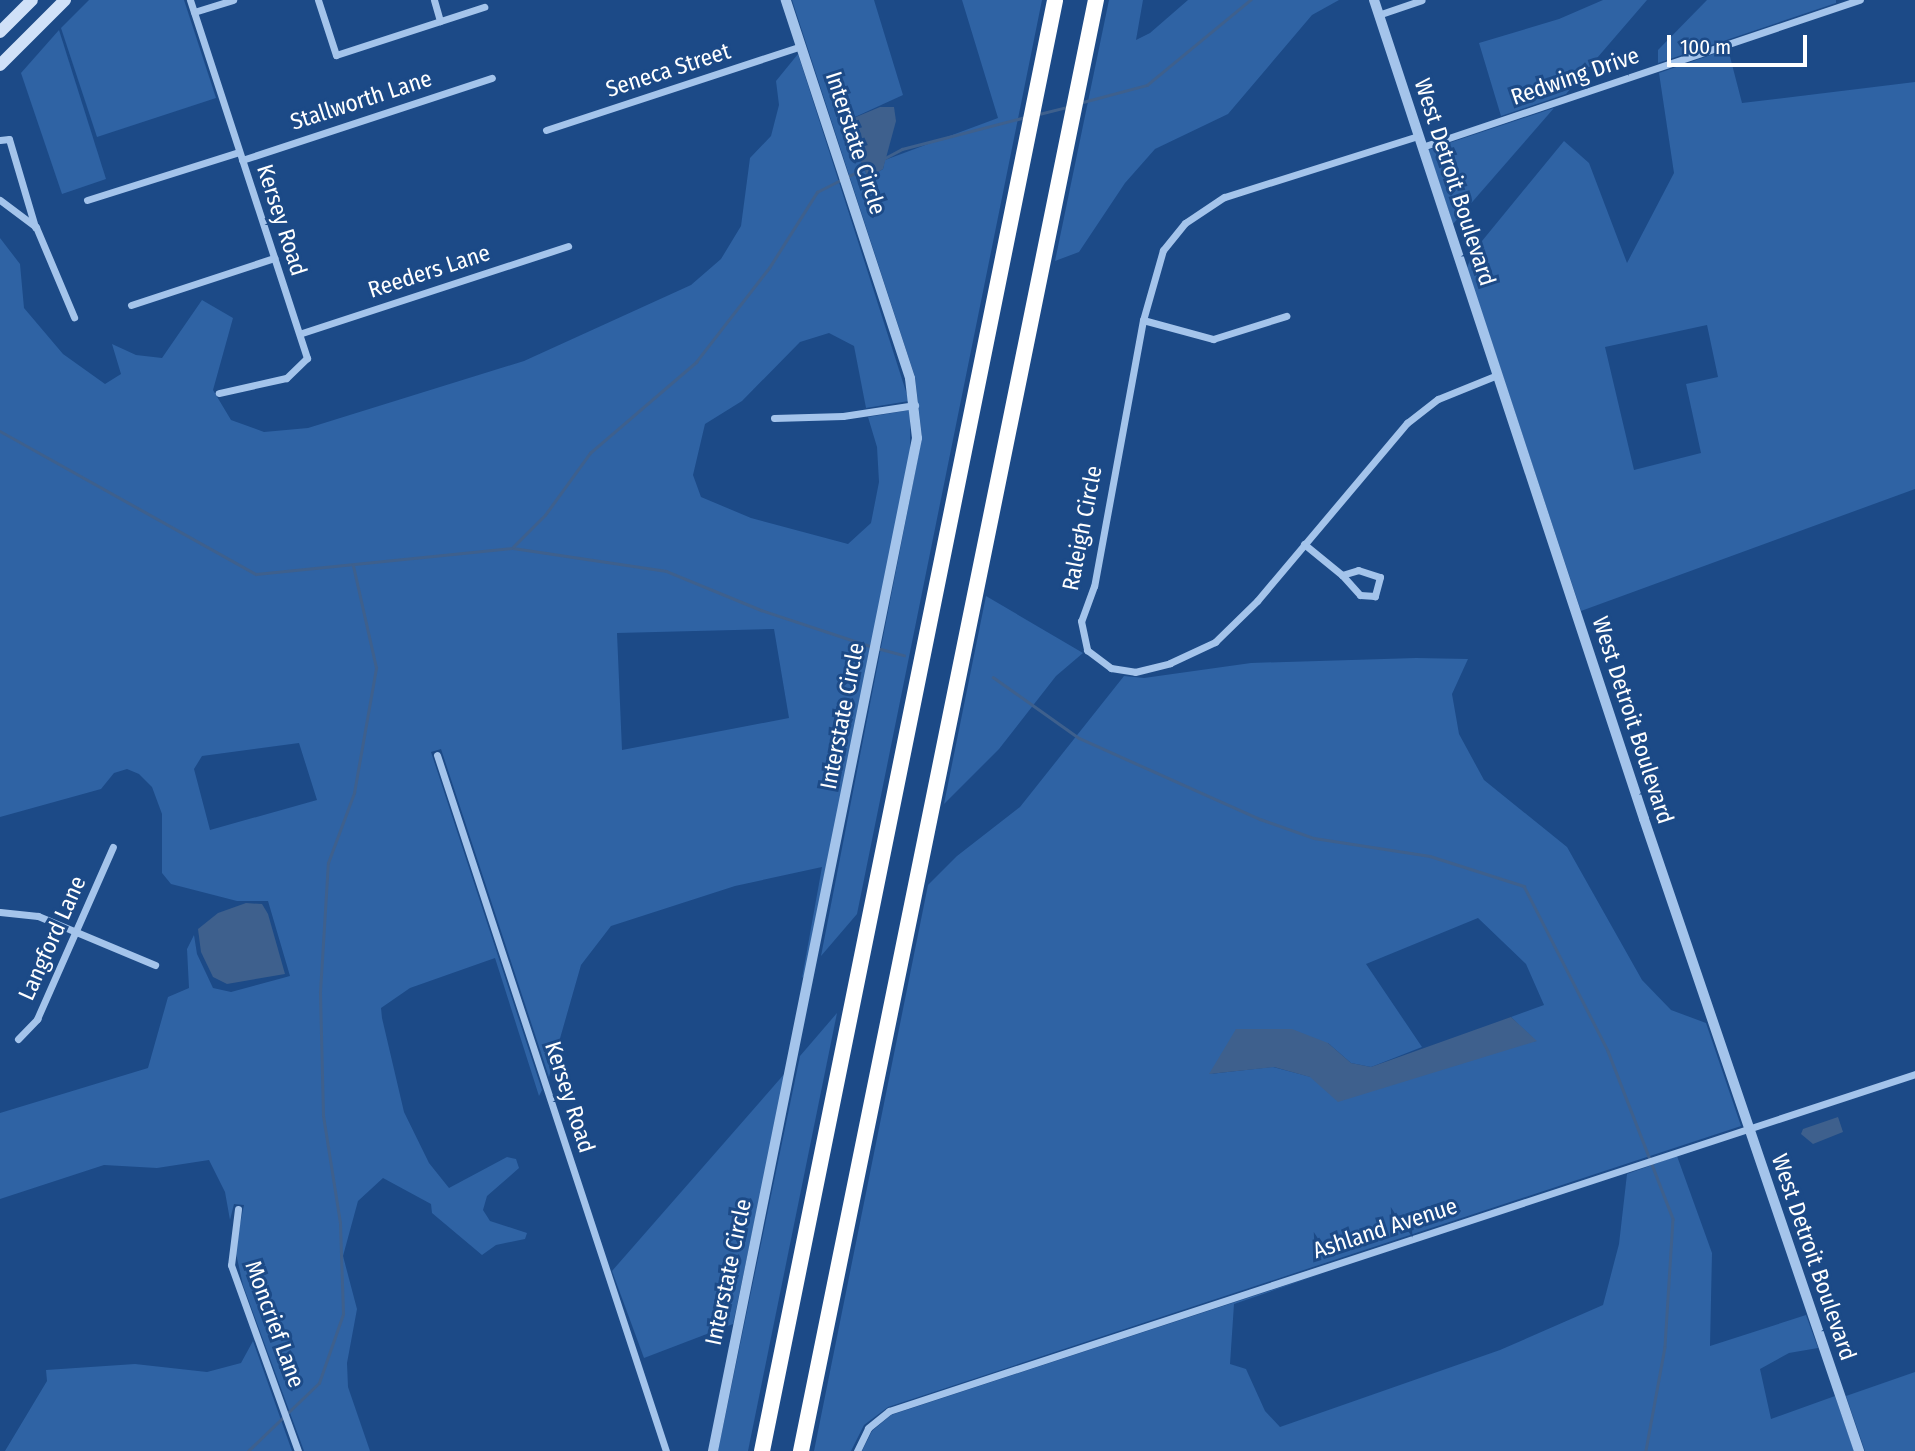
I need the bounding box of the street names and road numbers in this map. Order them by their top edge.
street label: Seneca Street [602,37,734,103]
street label: Redwing Drive [1507,41,1643,111]
street label: Stallworth Lane [287,64,435,136]
street label: Interstate Circle [820,68,892,218]
street label: West Detroit Boulevard [1408,75,1502,289]
street label: Kersey Road [251,161,313,279]
street label: Reeders Lane [365,238,493,304]
street label: Raleigh Circle [1056,463,1108,593]
street label: West Detroit Boulevard [1586,613,1680,827]
street label: Interstate Circle [814,640,870,792]
street label: Langford Lane [12,872,92,1004]
street label: Kersey Road [539,1038,601,1156]
street label: West Detroit Boulevard [1766,1150,1862,1364]
street label: Ashland Avenue [1309,1192,1461,1264]
street label: Interstate Circle [699,1196,757,1348]
street label: Moncrief Lane [239,1257,311,1391]

